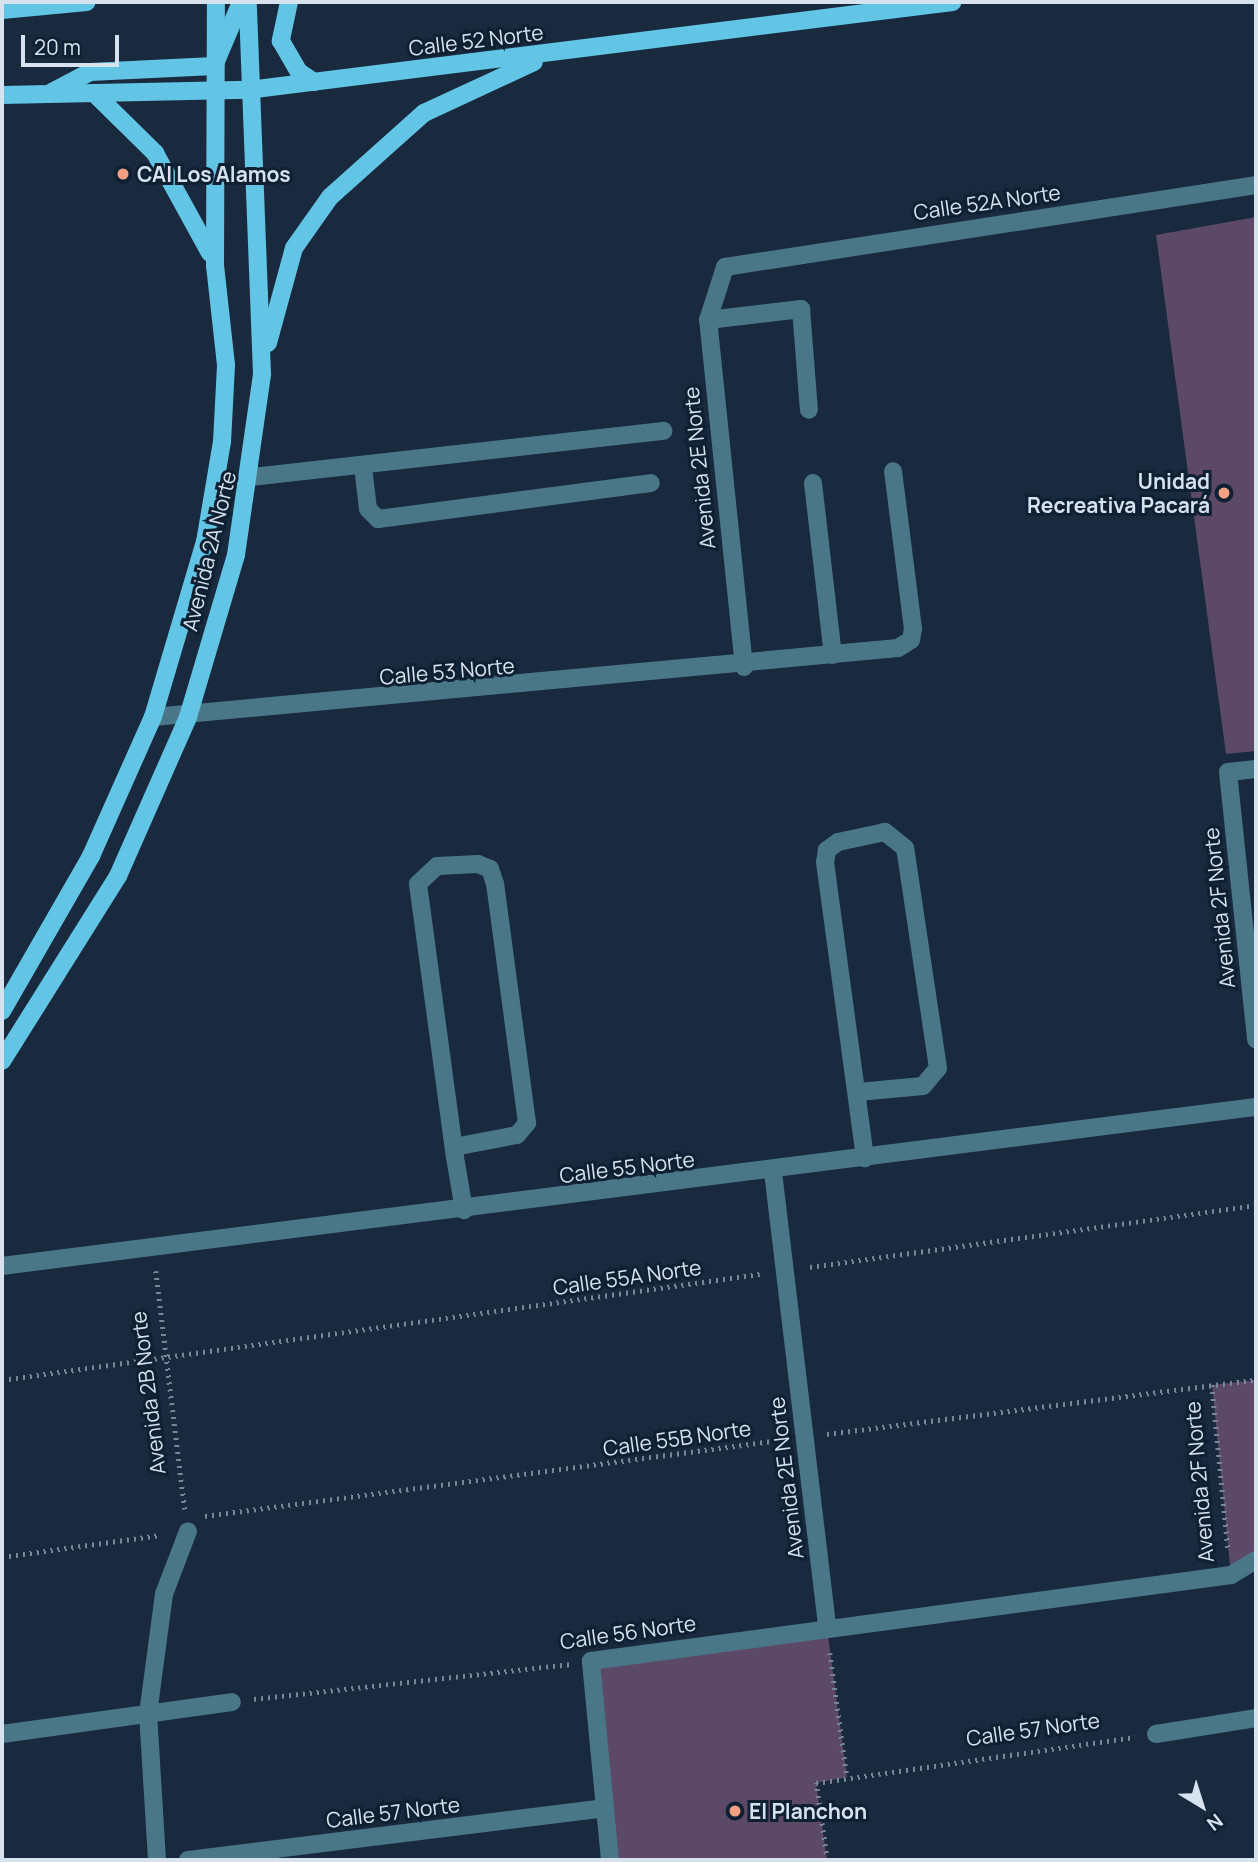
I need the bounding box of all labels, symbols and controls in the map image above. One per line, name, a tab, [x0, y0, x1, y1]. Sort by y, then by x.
street label: Calle 52 Norte	[407, 19, 545, 61]
scale bar	[24, 21, 122, 65]
text: 20 m	[34, 33, 81, 61]
place label: CAI Los Alamos	[137, 161, 291, 187]
marker: CAI Los Alamos	[115, 166, 131, 182]
street label: Calle 52A Norte	[912, 179, 1062, 225]
street label: Avenida 2E Norte	[678, 386, 720, 550]
street label: Avenida 2A Norte	[177, 468, 241, 634]
place label: Unidad Recreativa Pacará	[1027, 468, 1210, 518]
marker: Unidad Recreativa Pacará	[1216, 485, 1232, 501]
street label: Calle 53 Norte	[378, 653, 516, 689]
street label: Avenida 2F Norte	[1198, 826, 1240, 990]
street label: Calle 55 Norte	[558, 1146, 696, 1188]
street label: Calle 55A Norte	[551, 1254, 703, 1300]
street label: Avenida 2B Norte	[125, 1310, 171, 1476]
street label: Avenida 2E Norte	[764, 1396, 808, 1560]
street label: Avenida 2F Norte	[1179, 1400, 1219, 1564]
street label: Calle 55B Norte	[602, 1415, 752, 1461]
street label: Calle 56 Norte	[558, 1610, 698, 1654]
street label: Calle 57 Norte	[965, 1707, 1101, 1751]
north arrow	[1167, 1771, 1237, 1841]
street label: Calle 57 Norte	[325, 1791, 461, 1833]
place label: El Planchon	[749, 1798, 867, 1824]
marker: El Planchon	[727, 1803, 743, 1819]
text: N	[1202, 1808, 1228, 1837]

